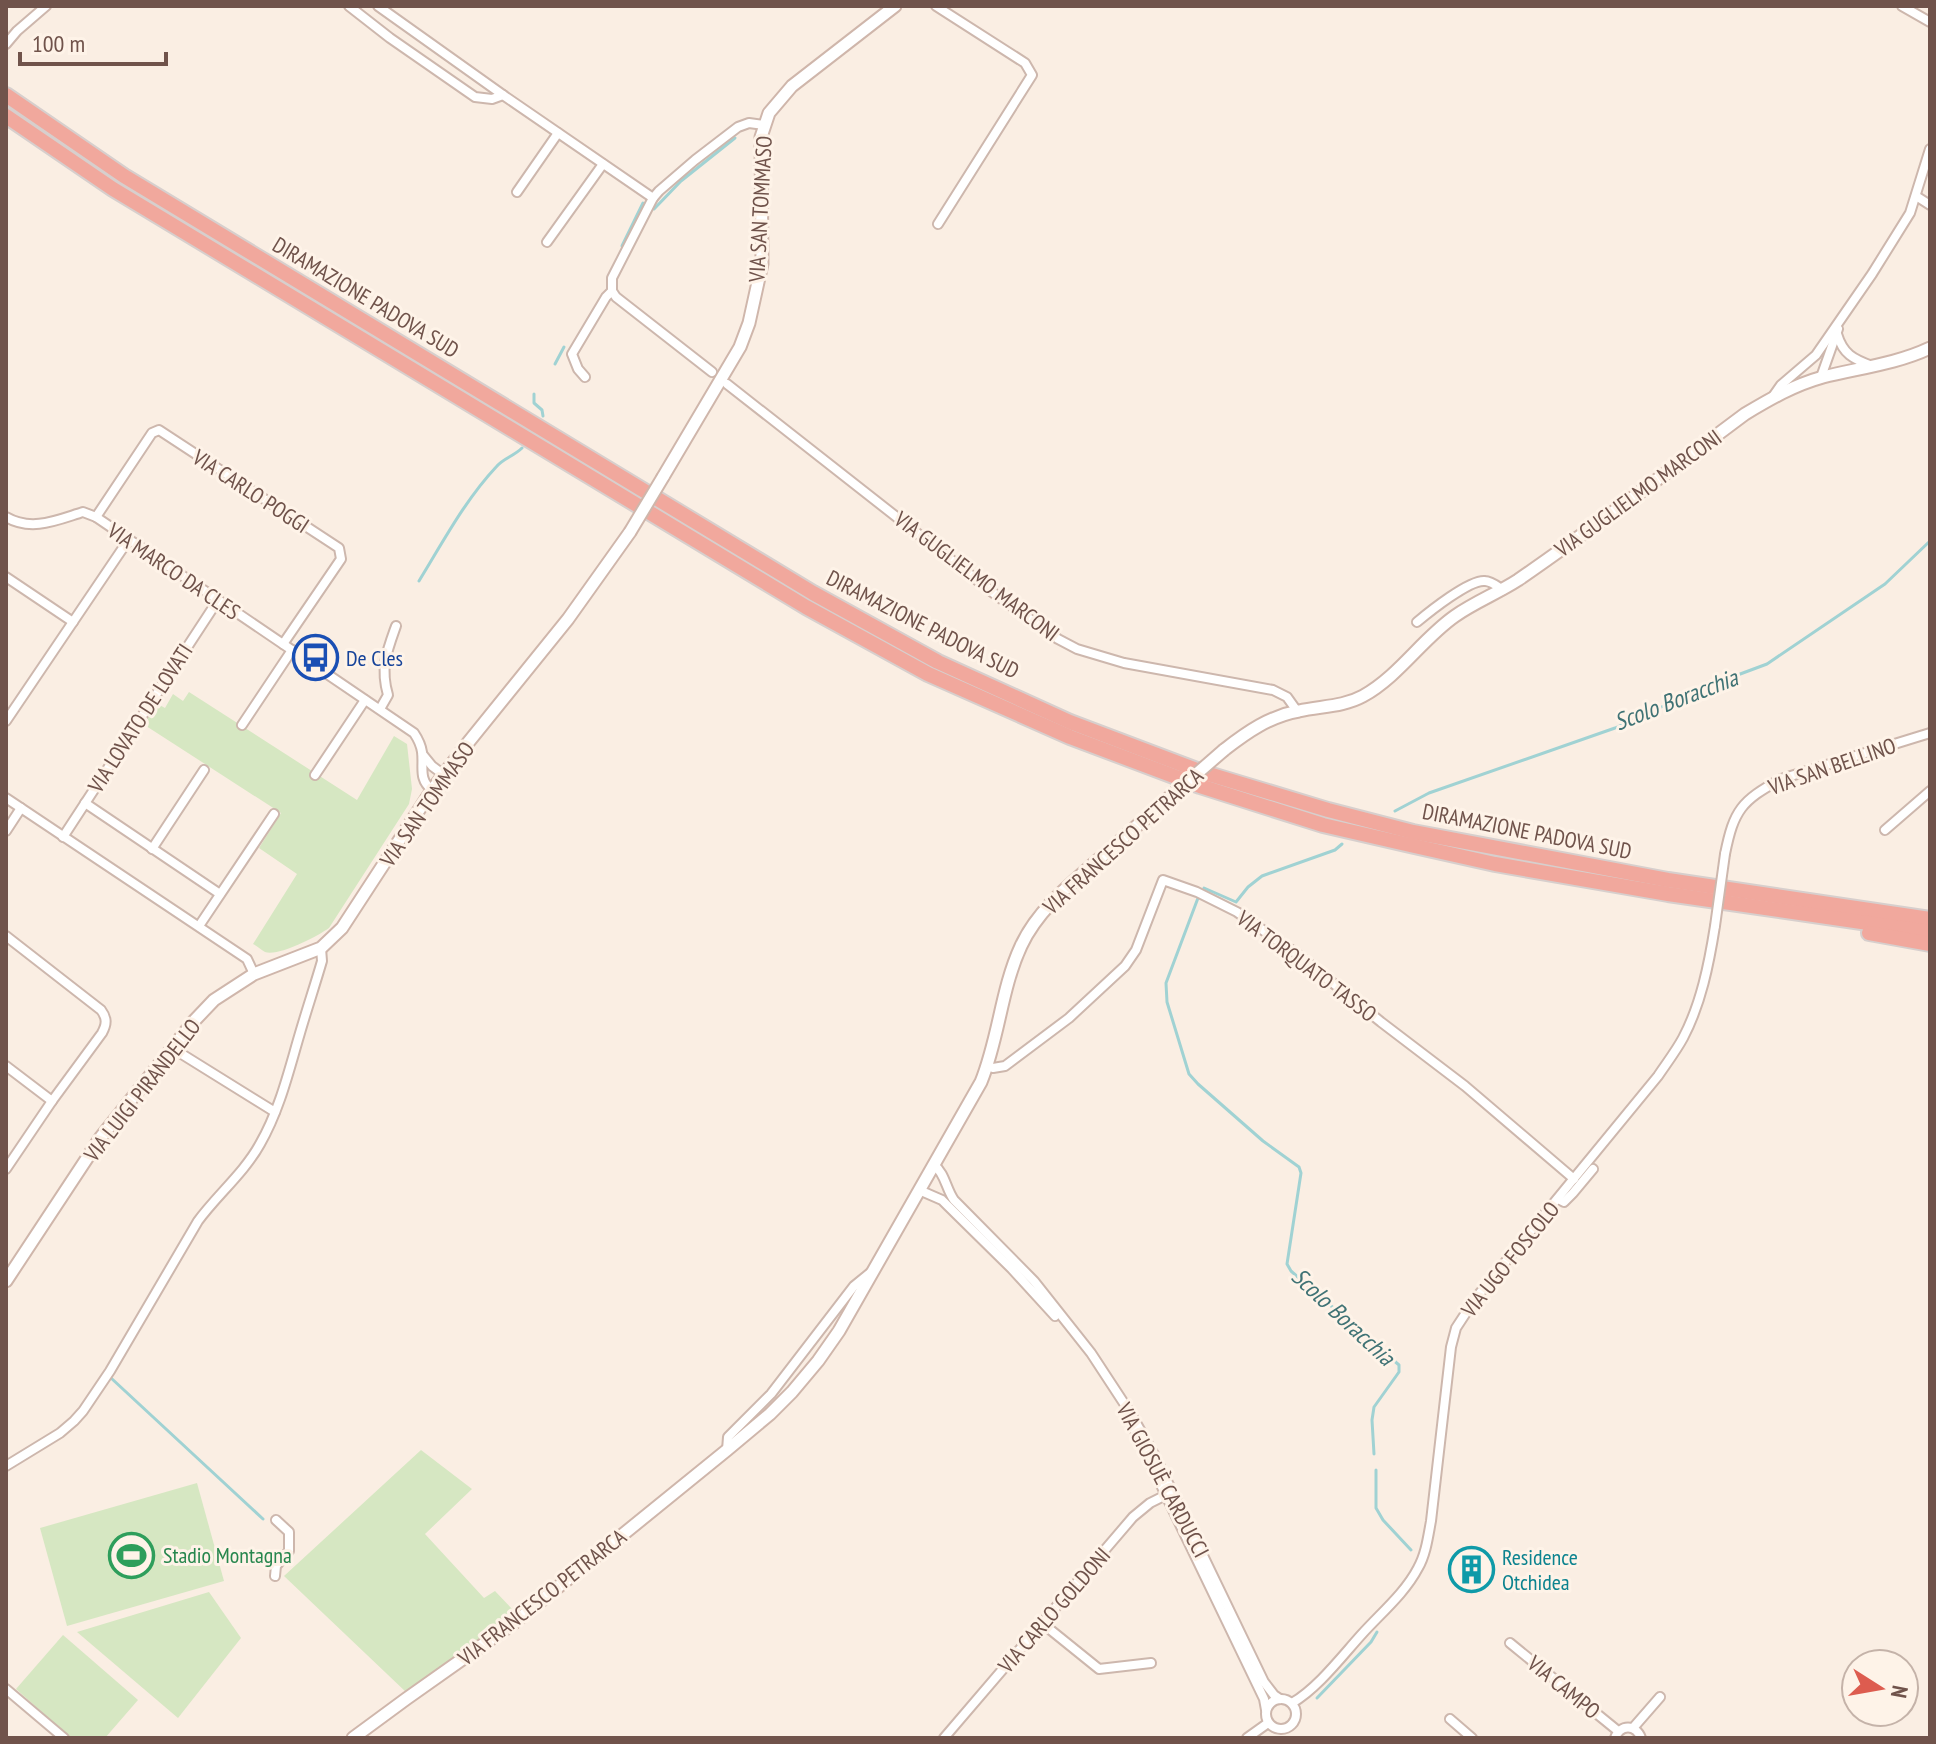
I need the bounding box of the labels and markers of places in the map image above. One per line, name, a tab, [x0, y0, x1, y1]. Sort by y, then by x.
bus stop icon: De Cles	[291, 634, 339, 682]
place label: De Cles	[346, 644, 403, 672]
sports icon: Stadio Montagna	[108, 1531, 156, 1579]
place label: Stadio Montagna	[163, 1541, 292, 1569]
place label: Residence Otchidea	[1502, 1543, 1578, 1596]
building icon: Residence Otchidea	[1447, 1546, 1495, 1594]

